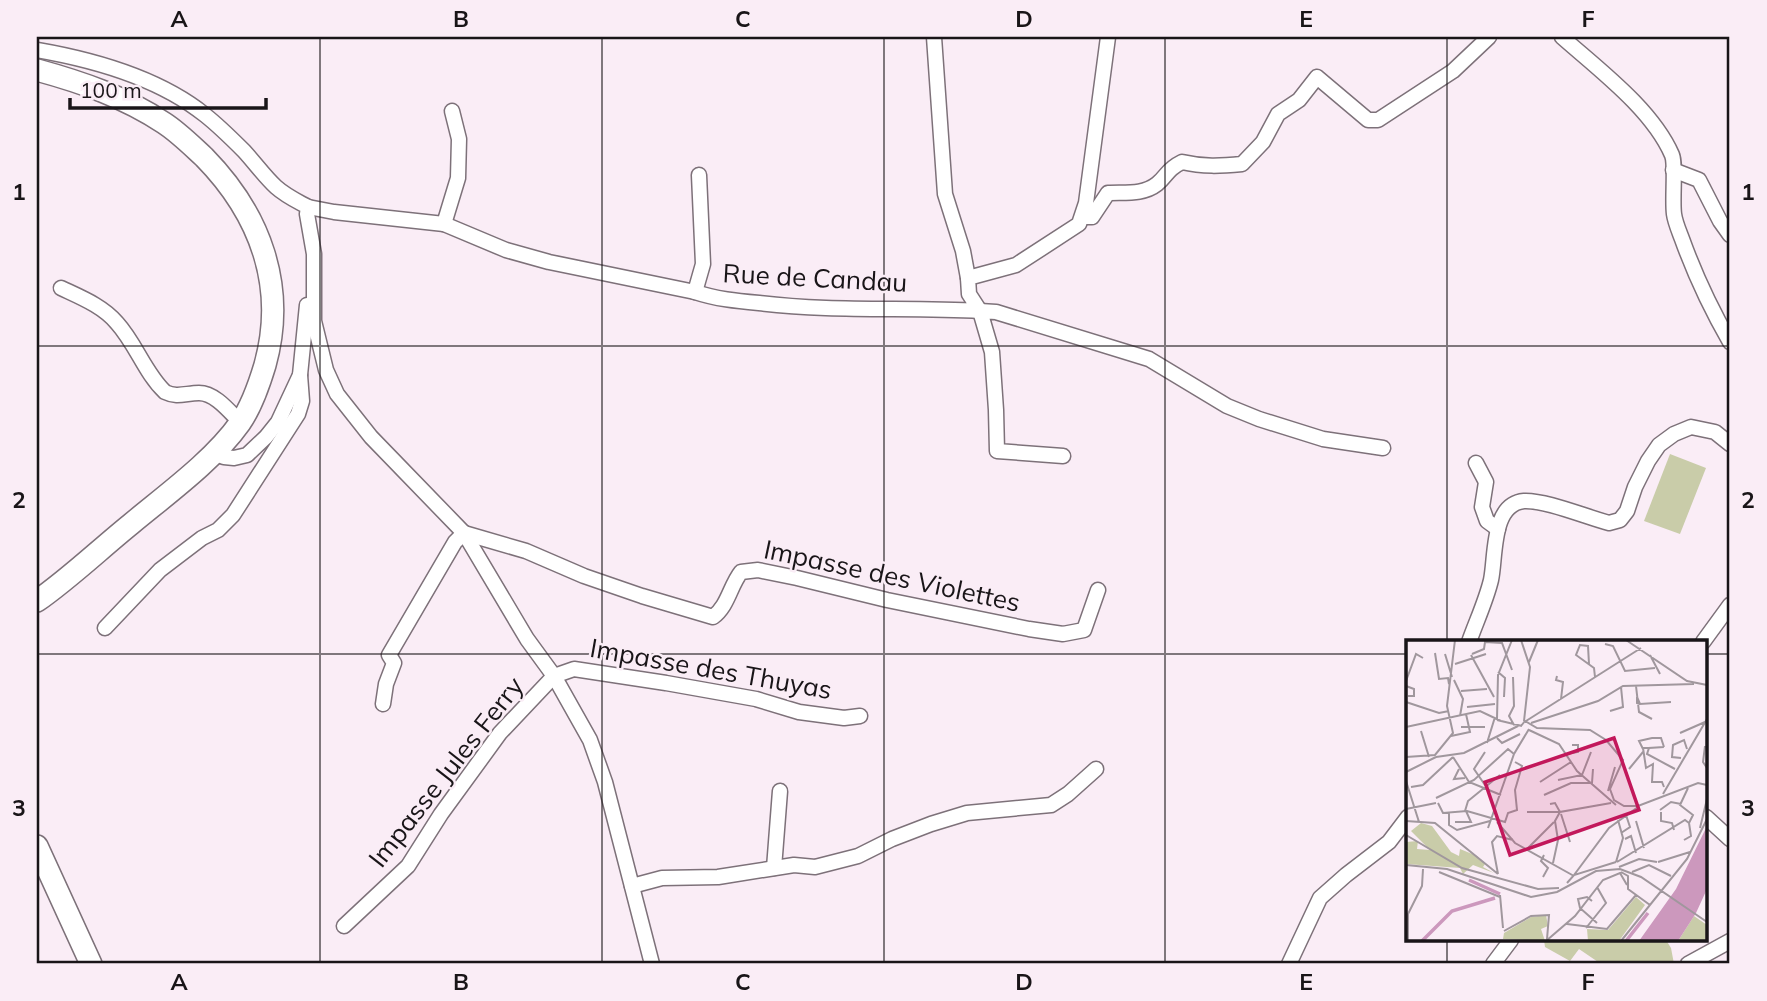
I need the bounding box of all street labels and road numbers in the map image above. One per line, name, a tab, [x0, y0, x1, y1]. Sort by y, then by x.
street label: Rue de Candau	[722, 256, 908, 299]
street label: Impasse des Violettes	[761, 532, 1023, 619]
street label: Impasse des Thuyas	[588, 631, 835, 706]
street label: Impasse Jules Ferry	[361, 670, 530, 874]

